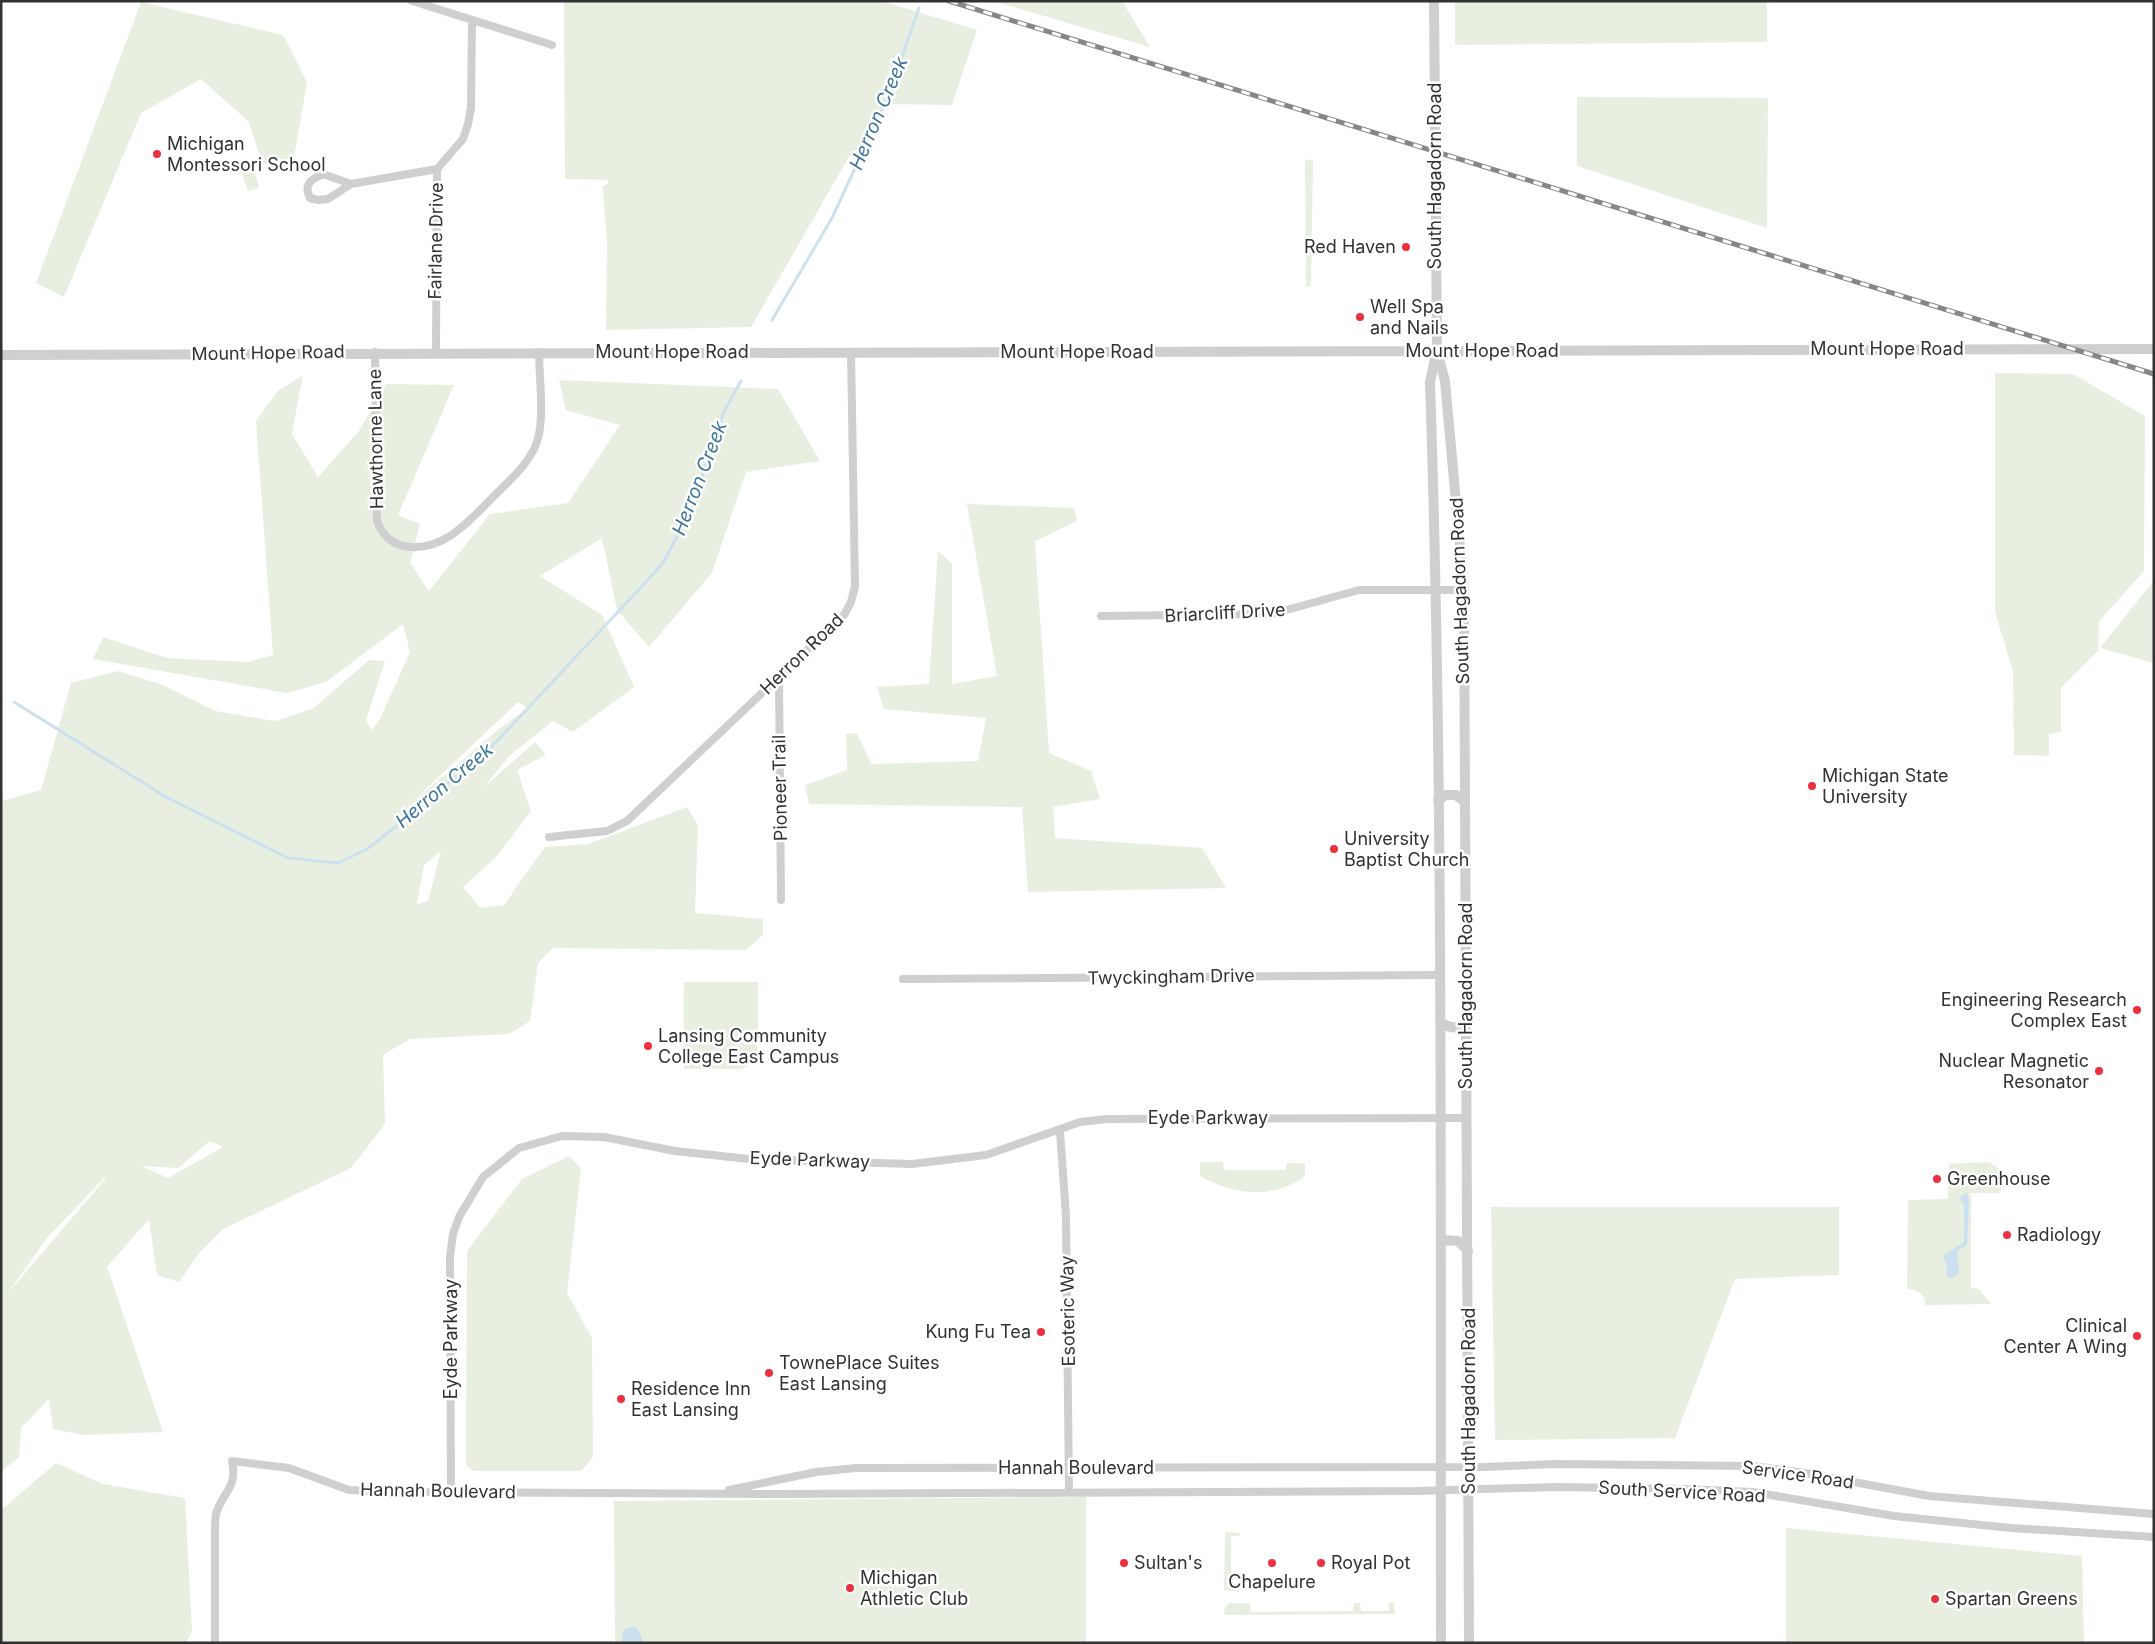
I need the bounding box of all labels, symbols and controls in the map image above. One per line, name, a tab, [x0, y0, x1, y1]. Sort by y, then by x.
water label: Herron Creek	[844, 53, 913, 173]
street label: South Hagadorn Road	[1424, 82, 1445, 270]
place label: Michigan Montessori School	[167, 133, 326, 175]
marker: Michigan Montessori School	[151, 148, 163, 160]
street label: Fairlane Drive	[424, 182, 447, 300]
place label: Red Haven	[1304, 236, 1396, 257]
marker: Red Haven	[1400, 241, 1412, 253]
place label: Well Spa and Nails	[1370, 296, 1449, 338]
marker: Well Spa and Nails	[1354, 311, 1366, 323]
street label: Mount Hope Road	[1810, 338, 1964, 359]
street label: Mount Hope Road	[1405, 340, 1559, 361]
street label: Mount Hope Road	[191, 341, 345, 364]
street label: Mount Hope Road	[595, 341, 749, 362]
street label: Mount Hope Road	[1000, 341, 1154, 362]
street label: Hawthorne Lane	[364, 369, 387, 509]
water label: Herron Creek	[667, 417, 732, 538]
street label: South Hagadorn Road	[1446, 497, 1473, 685]
street label: Briarcliff Drive	[1164, 599, 1286, 626]
street label: Herron Road	[756, 609, 848, 698]
street label: Pioneer Trail	[768, 735, 791, 841]
water label: Herron Creek	[391, 738, 498, 833]
place label: Michigan State University	[1822, 765, 1949, 807]
marker: Michigan State University	[1806, 780, 1818, 792]
place label: University Baptist Church	[1344, 828, 1469, 870]
marker: University Baptist Church	[1328, 843, 1340, 855]
street label: South Hagadorn Road	[1455, 902, 1476, 1090]
street label: Twyckingham Drive	[1087, 965, 1255, 988]
place label: Engineering Research Complex East	[1941, 989, 2127, 1031]
marker: Engineering Research Complex East	[2131, 1004, 2143, 1016]
place label: Lansing Community College East Campus	[658, 1025, 839, 1067]
marker: Lansing Community College East Campus	[642, 1040, 654, 1052]
place label: Nuclear Magnetic Resonator	[1938, 1050, 2089, 1092]
marker: Nuclear Magnetic Resonator	[2093, 1065, 2105, 1077]
street label: Eyde Parkway	[1148, 1107, 1268, 1128]
street label: Eyde Parkway	[749, 1147, 871, 1172]
place label: Greenhouse	[1947, 1168, 2051, 1189]
marker: Greenhouse	[1931, 1173, 1943, 1185]
place label: Radiology	[2017, 1224, 2101, 1245]
marker: Radiology	[2001, 1229, 2013, 1241]
street label: Esoteric Way	[1056, 1255, 1079, 1367]
street label: Eyde Parkway	[440, 1279, 461, 1399]
street label: South Hagadorn Road	[1458, 1307, 1479, 1495]
place label: Clinical Center A Wing	[2003, 1315, 2127, 1357]
place label: Kung Fu Tea	[925, 1321, 1031, 1342]
marker: Kung Fu Tea	[1035, 1326, 1047, 1338]
marker: Clinical Center A Wing	[2131, 1330, 2143, 1342]
place label: TownePlace Suites East Lansing	[779, 1352, 940, 1394]
marker: TownePlace Suites East Lansing	[763, 1367, 775, 1379]
place label: Residence Inn East Lansing	[631, 1378, 751, 1420]
marker: Residence Inn East Lansing	[615, 1393, 627, 1405]
street label: Service Road	[1741, 1456, 1855, 1493]
street label: Hannah Boulevard	[998, 1457, 1154, 1478]
street label: South Service Road	[1598, 1477, 1766, 1506]
street label: Hannah Boulevard	[360, 1479, 516, 1502]
place label: Sultan's	[1134, 1552, 1202, 1573]
place label: Royal Pot	[1331, 1552, 1411, 1573]
marker: Sultan's	[1118, 1557, 1130, 1569]
marker: Chapelure	[1266, 1557, 1278, 1569]
marker: Royal Pot	[1315, 1557, 1327, 1569]
place label: Michigan Athletic Club	[860, 1567, 968, 1609]
place label: Chapelure	[1228, 1571, 1316, 1592]
marker: Michigan Athletic Club	[844, 1582, 856, 1594]
place label: Spartan Greens	[1945, 1588, 2078, 1609]
marker: Spartan Greens	[1929, 1593, 1941, 1605]

